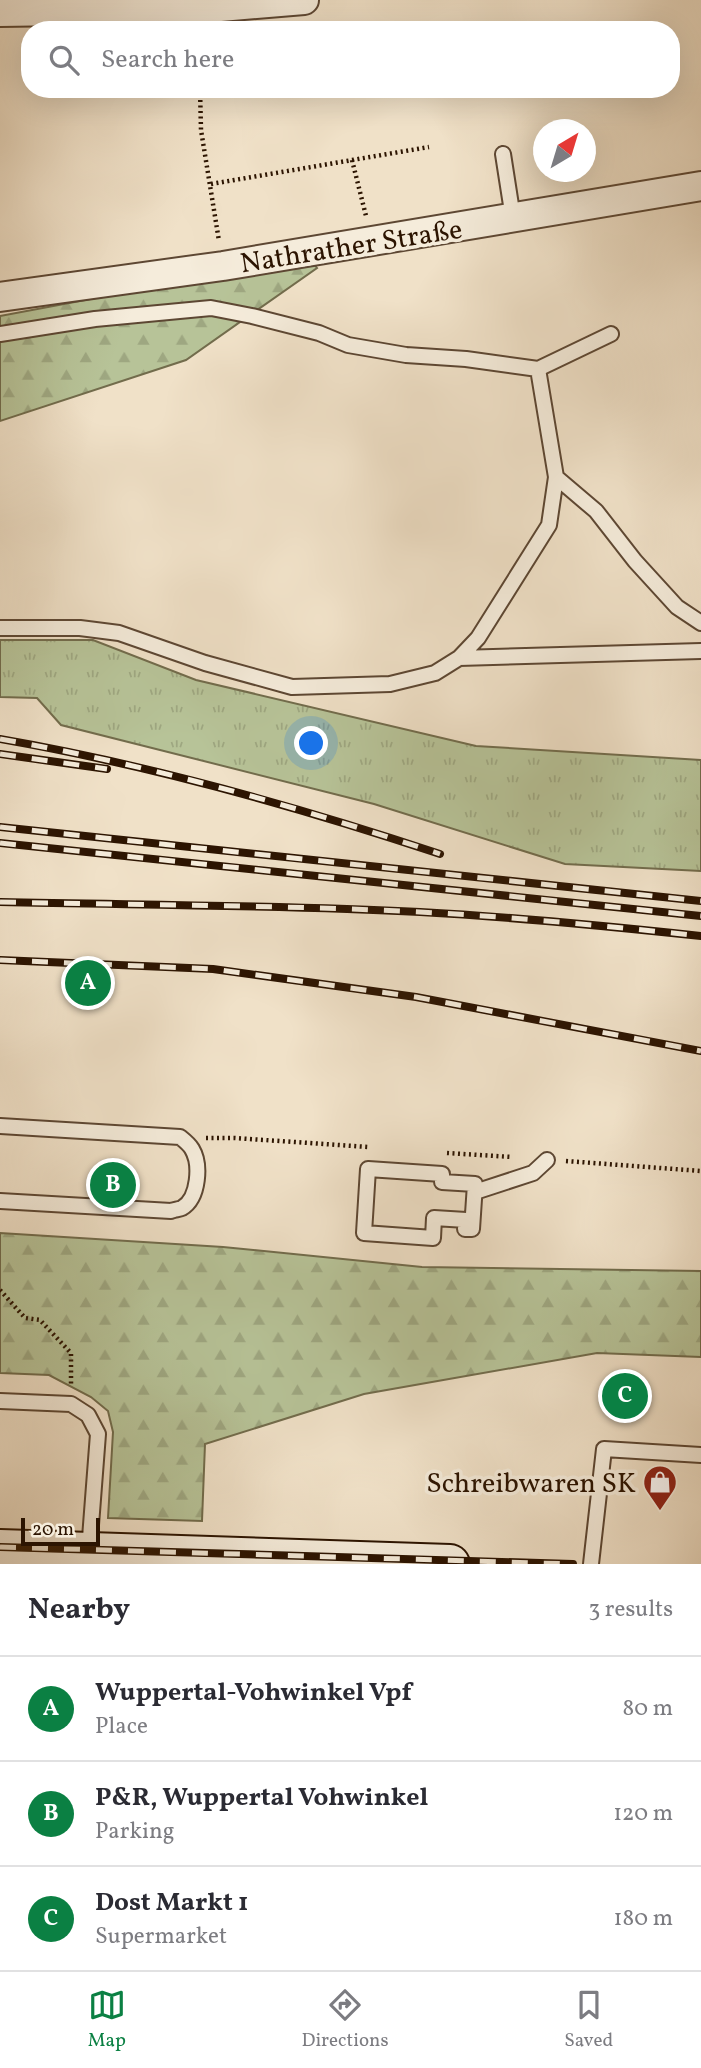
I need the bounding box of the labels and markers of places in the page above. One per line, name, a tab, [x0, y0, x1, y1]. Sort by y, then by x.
pin: A	[65, 957, 111, 1009]
pin: B	[90, 1159, 136, 1211]
pin: C	[602, 1370, 648, 1422]
shop icon: Schreibwaren SK	[641, 1463, 679, 1512]
place label: Schreibwaren SK	[426, 1465, 636, 1504]

